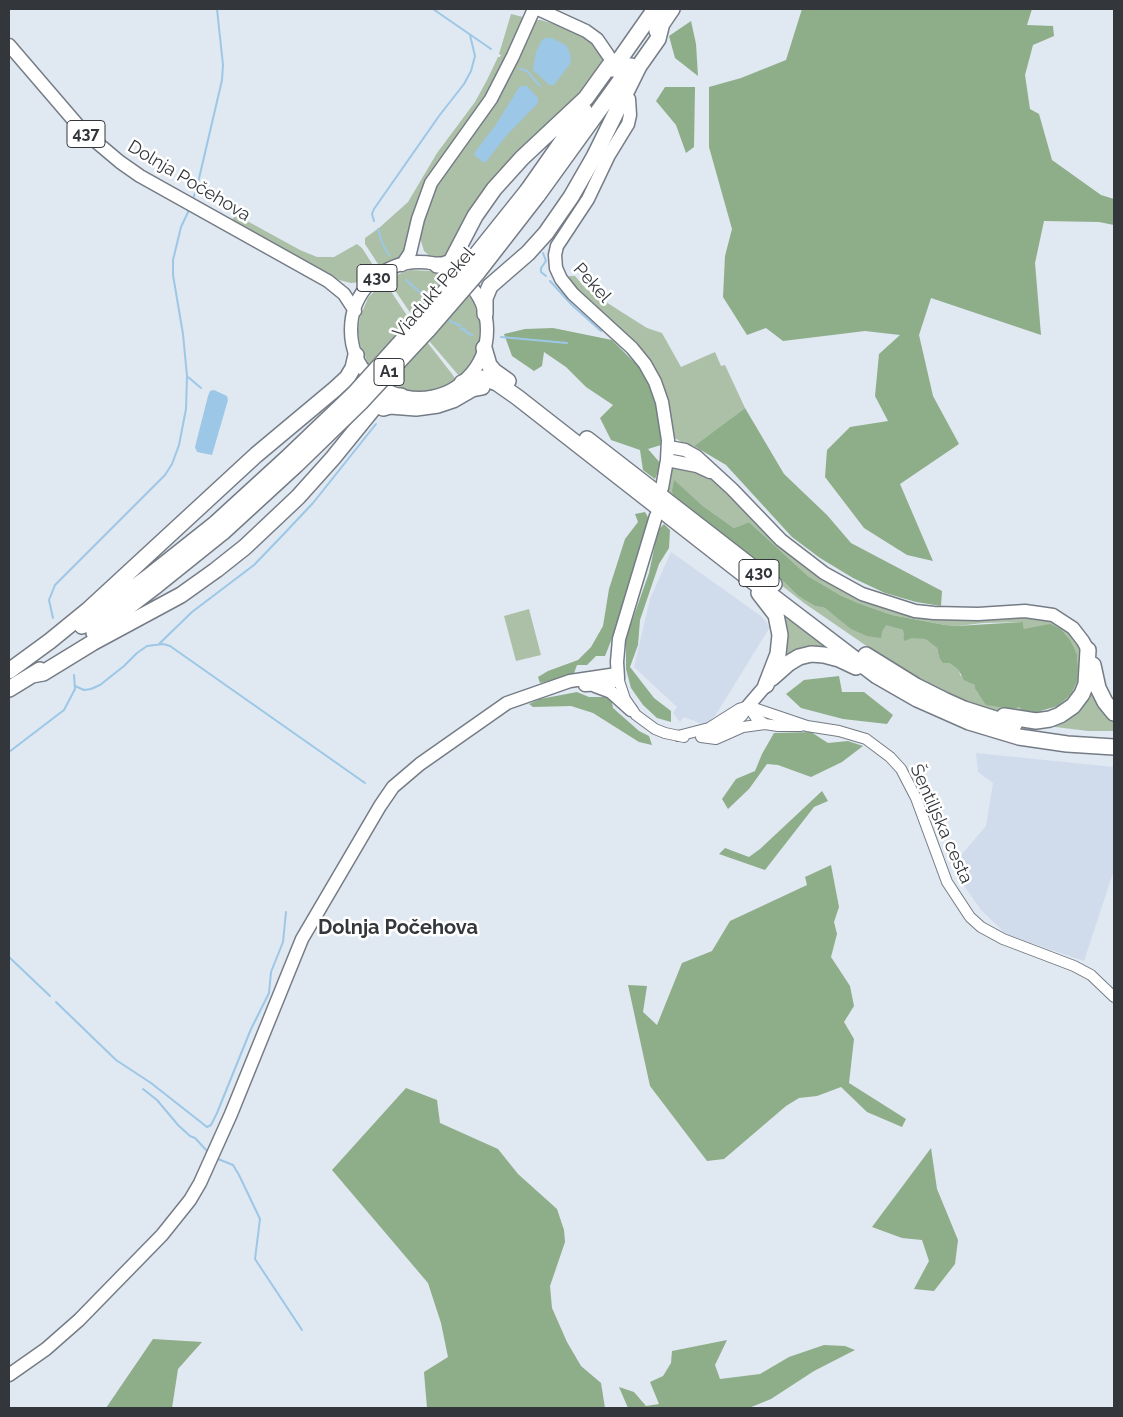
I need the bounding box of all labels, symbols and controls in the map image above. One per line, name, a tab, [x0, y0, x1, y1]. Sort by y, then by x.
road number: 437	[67, 120, 105, 148]
street label: Dolnja Počehova	[124, 136, 254, 226]
street label: Viadukt Pekel	[388, 243, 480, 343]
street label: Pekel	[569, 259, 615, 307]
road number: 430	[357, 264, 397, 292]
road number: A1	[374, 358, 404, 386]
road number: 430	[739, 560, 779, 586]
street label: Šentiljska cesta	[905, 761, 977, 887]
district label: Dolnja Počehova	[318, 916, 478, 940]

